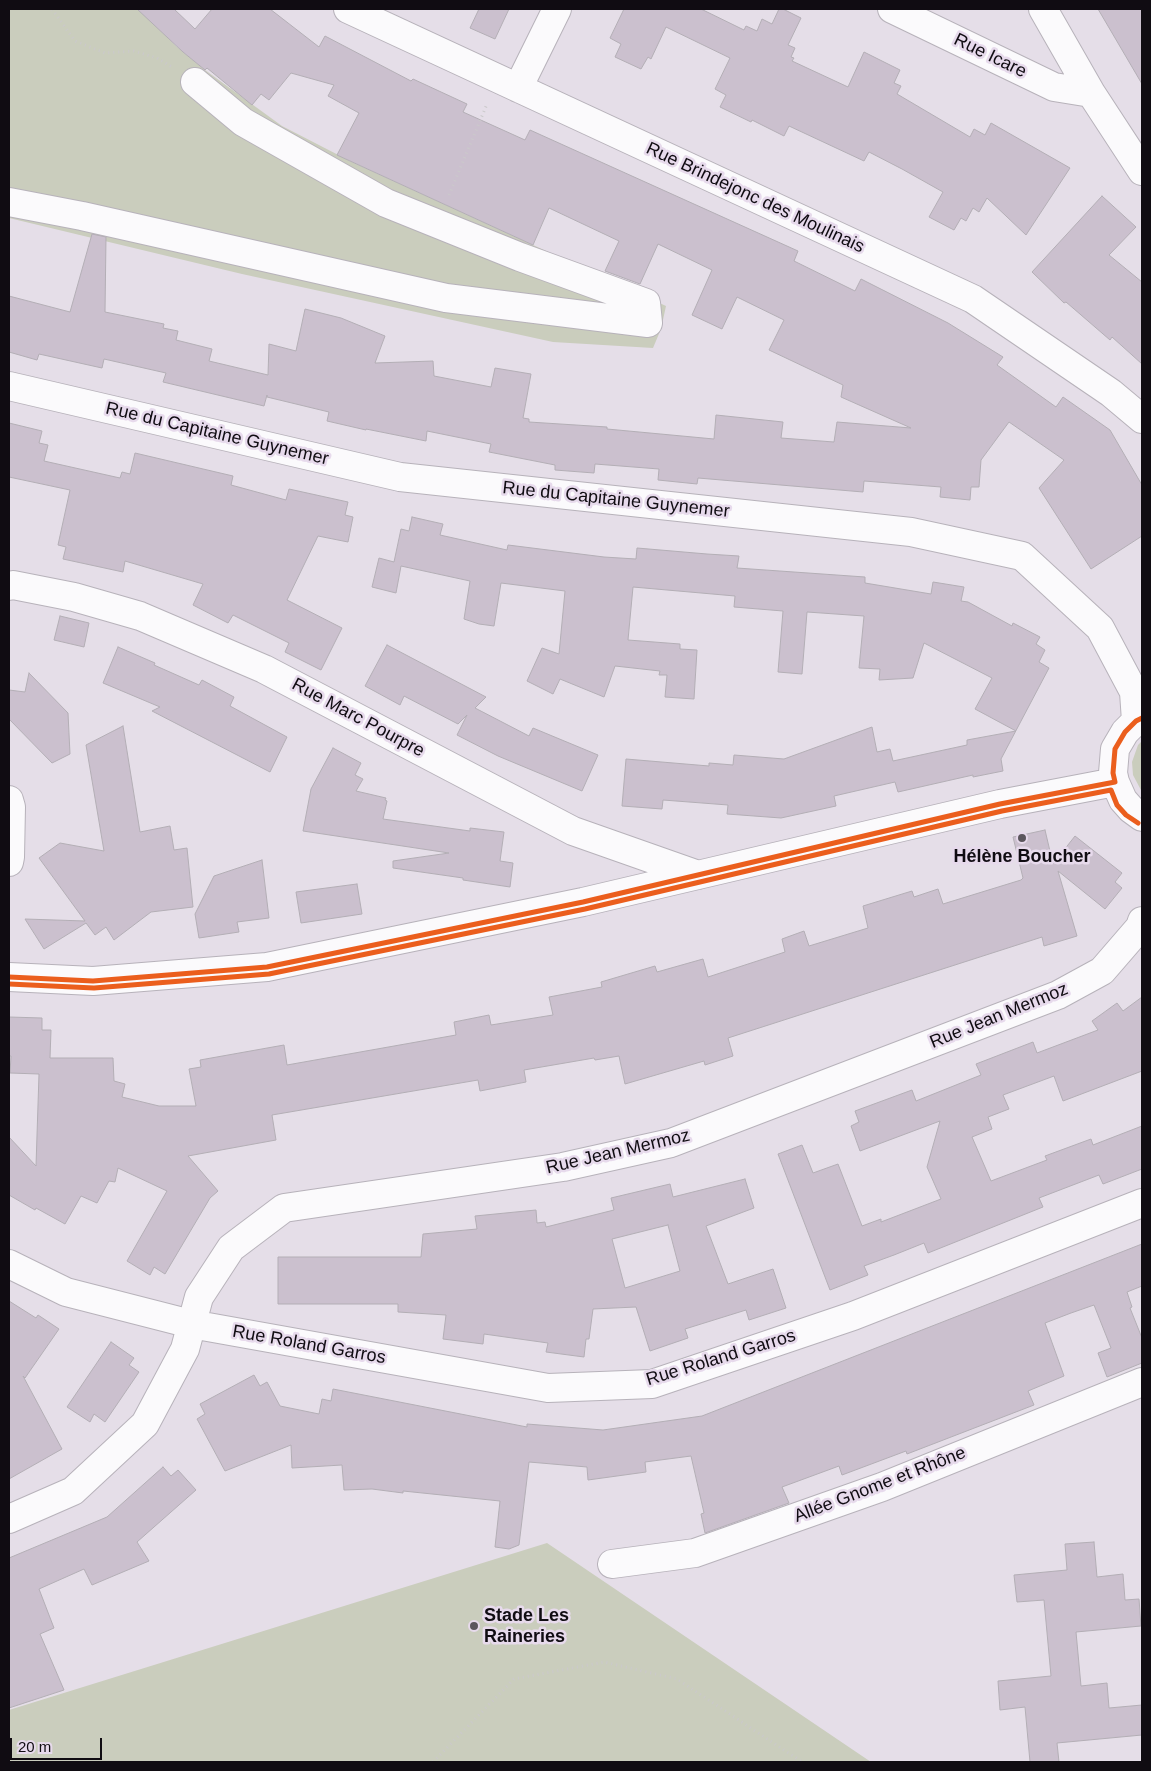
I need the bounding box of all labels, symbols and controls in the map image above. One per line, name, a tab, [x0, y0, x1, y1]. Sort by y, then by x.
street label: Rue Icare	[950, 29, 1030, 83]
street label: Rue Brindejonc des Moulinais	[643, 138, 867, 258]
street label: Rue du Capitaine Guynemer	[103, 398, 331, 470]
street label: Rue du Capitaine Guynemer	[501, 477, 731, 523]
street label: Rue Marc Pourpre	[288, 674, 428, 762]
marker: Hélène Boucher	[1016, 832, 1028, 844]
place label: Hélène Boucher	[953, 846, 1091, 868]
street label: Rue Jean Mermoz	[927, 978, 1071, 1054]
street label: Rue Jean Mermoz	[544, 1125, 692, 1179]
street label: Rue Roland Garros	[231, 1321, 387, 1369]
street label: Rue Roland Garros	[644, 1325, 798, 1391]
street label: Allée Gnome et Rhône	[791, 1442, 969, 1528]
place label: Stade Les Raineries	[484, 1605, 569, 1648]
marker: Stade Les Raineries	[468, 1620, 480, 1632]
scale bar	[12, 1728, 105, 1760]
text: 20 m	[18, 1738, 51, 1755]

